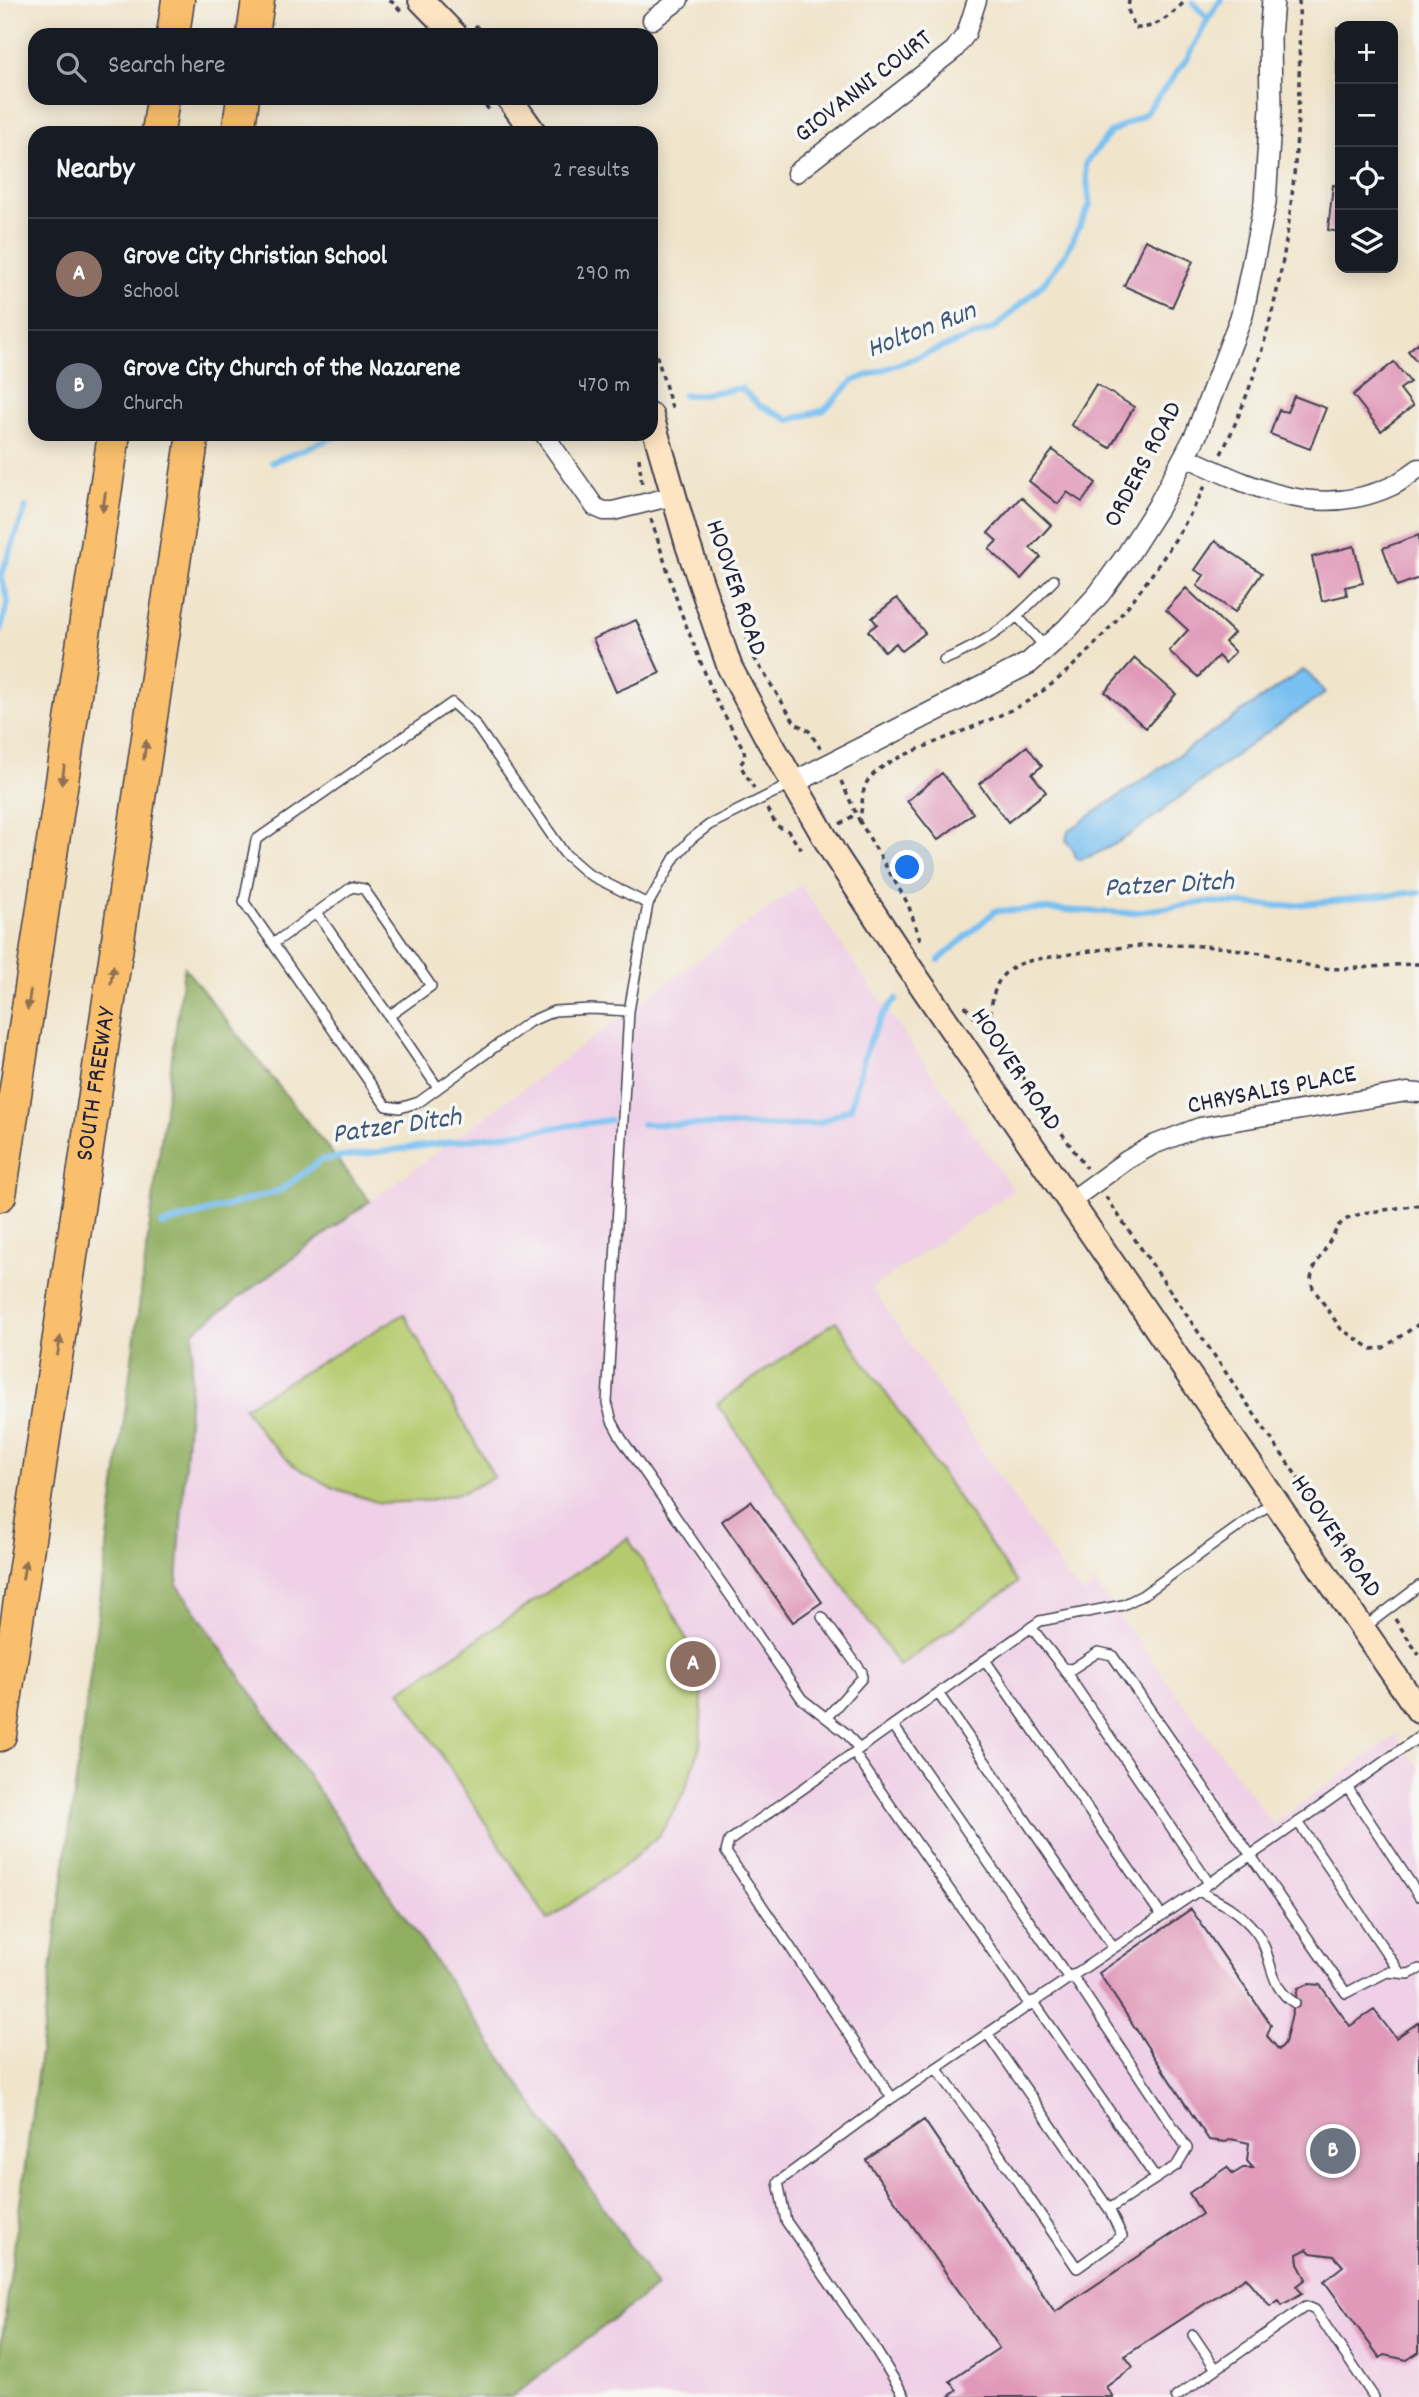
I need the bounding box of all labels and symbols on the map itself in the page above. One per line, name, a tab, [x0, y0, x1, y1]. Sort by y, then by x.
street label: GIOVANNI COURT	[787, 21, 941, 153]
water label: Holton Run	[862, 292, 983, 371]
street label: ORDERS ROAD	[1095, 395, 1193, 535]
one-way arrow	[98, 491, 109, 513]
street label: HOOVER ROAD	[695, 515, 775, 661]
one-way arrow	[139, 739, 150, 761]
one-way arrow	[57, 764, 68, 786]
your location	[890, 850, 924, 884]
water label: Patzer Ditch	[1103, 864, 1236, 910]
one-way arrow	[107, 964, 118, 986]
one-way arrow	[23, 989, 34, 1011]
street label: HOOVER ROAD	[960, 1001, 1070, 1139]
street label: SOUTH FREEWAY	[67, 1003, 126, 1164]
street label: CHRYSALIS PLACE	[1184, 1056, 1360, 1126]
water label: Patzer Ditch	[330, 1099, 465, 1157]
one-way arrow	[53, 1334, 64, 1356]
street label: HOOVER ROAD	[1280, 1468, 1390, 1606]
one-way arrow	[19, 1559, 30, 1581]
pin: A	[670, 1638, 716, 1690]
pin: B	[1310, 2125, 1356, 2177]

